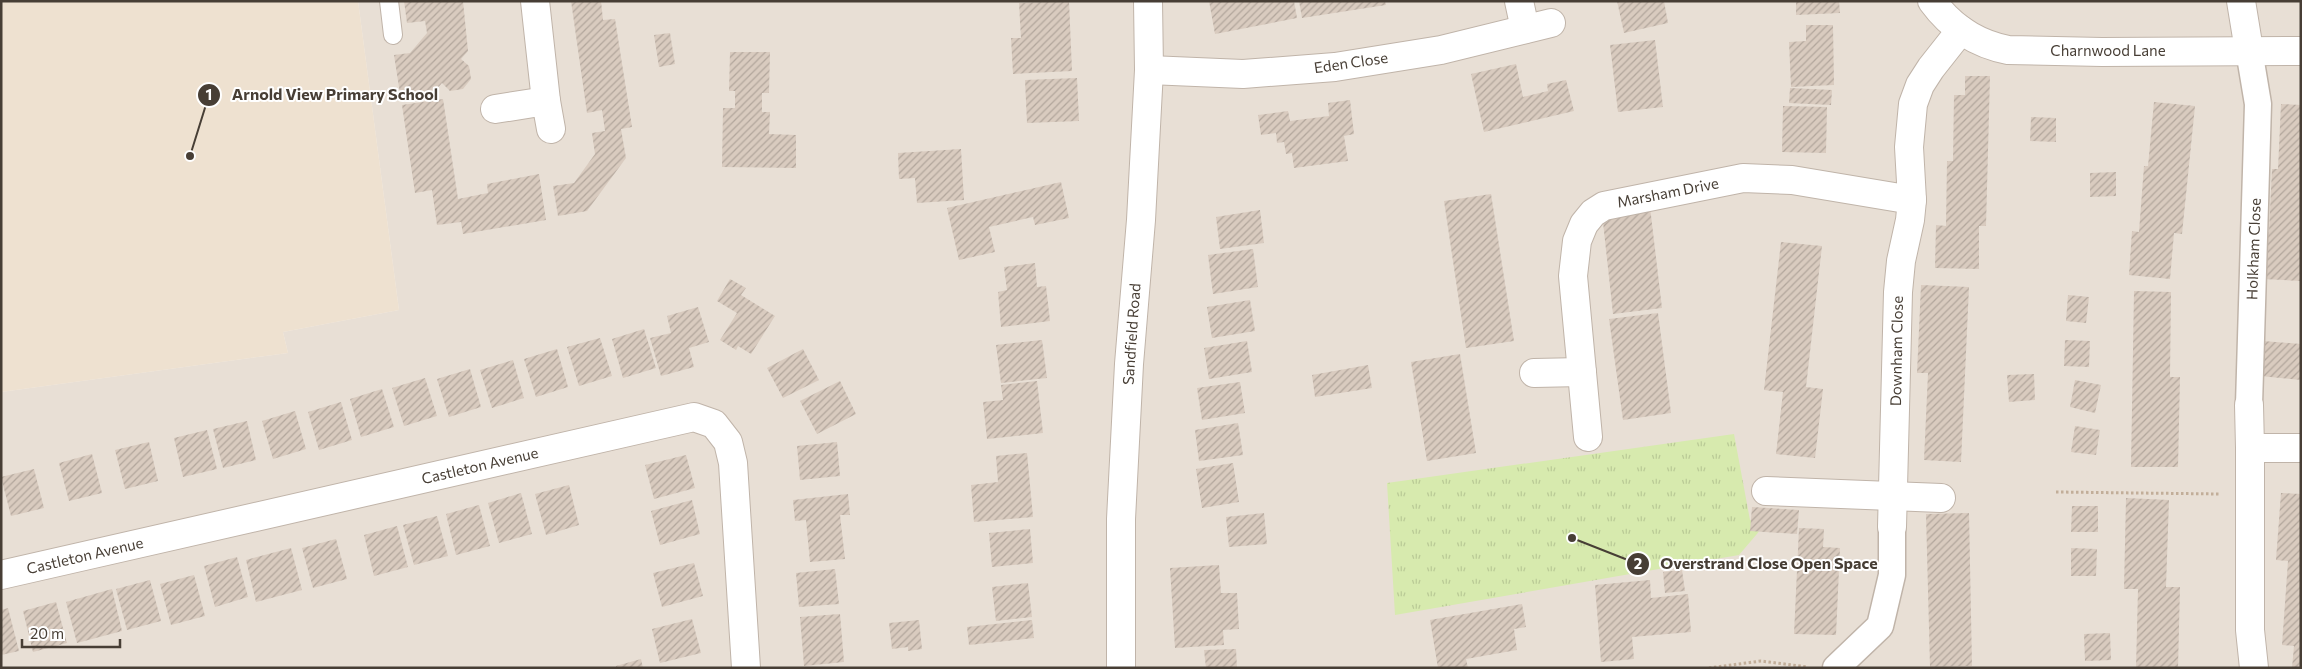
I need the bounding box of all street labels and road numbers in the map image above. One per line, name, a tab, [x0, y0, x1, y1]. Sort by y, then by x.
street label: Charnwood Lane	[2050, 41, 2166, 59]
street label: Eden Close	[1313, 48, 1389, 76]
street label: Marsham Drive	[1615, 173, 1720, 211]
street label: Holkham Close	[2242, 198, 2264, 300]
street label: Sandfield Road	[1118, 282, 1144, 385]
street label: Downham Close	[1886, 296, 1906, 406]
street label: Castleton Avenue	[420, 443, 540, 487]
street label: Castleton Avenue	[25, 533, 145, 577]

